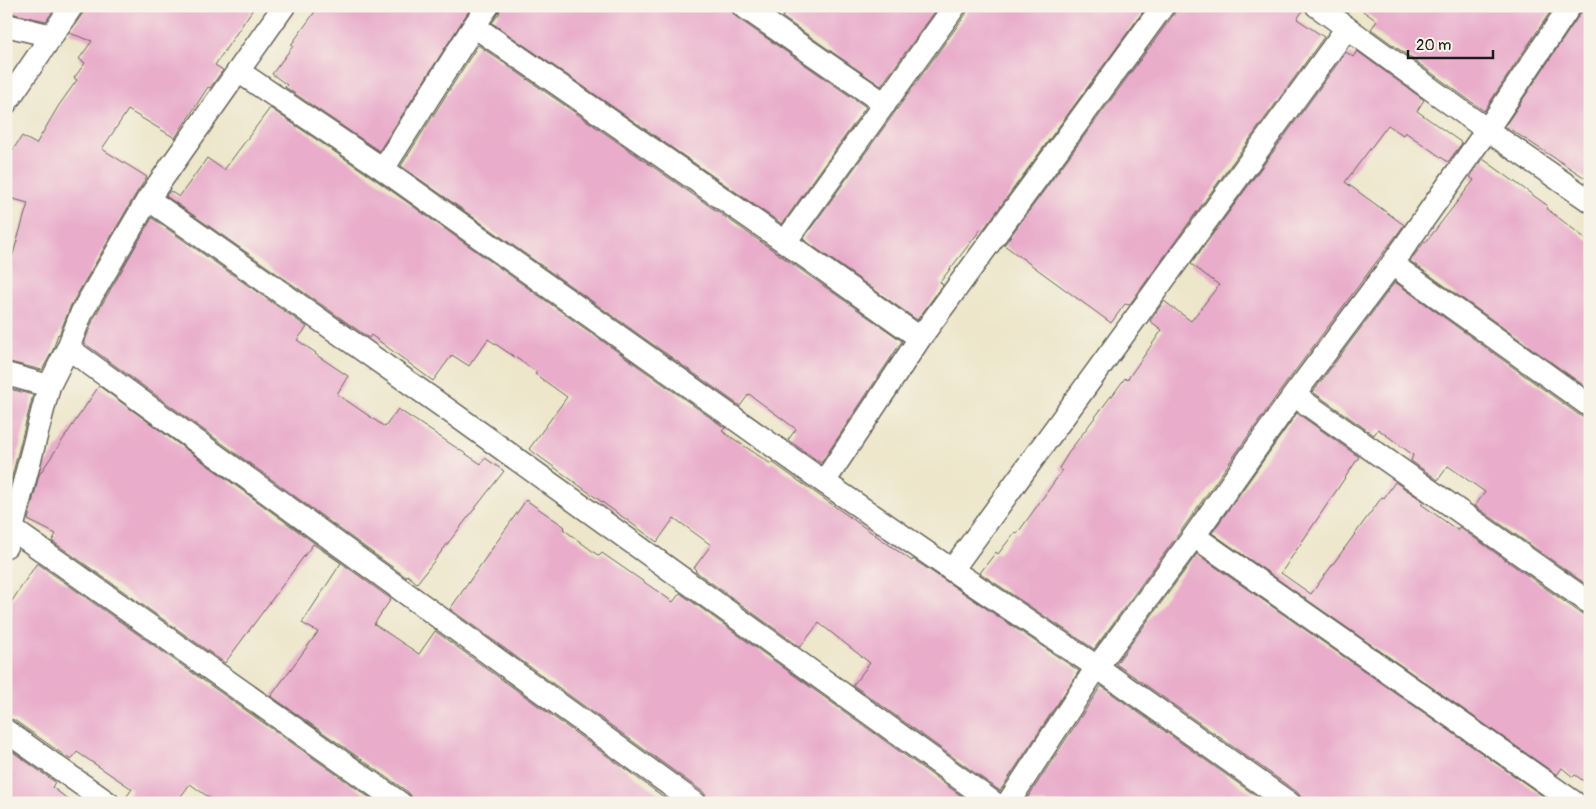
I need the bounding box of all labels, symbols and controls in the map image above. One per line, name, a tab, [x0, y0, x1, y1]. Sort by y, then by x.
scale bar	[1408, 28, 1494, 60]
text: 20 m	[1416, 36, 1451, 55]

